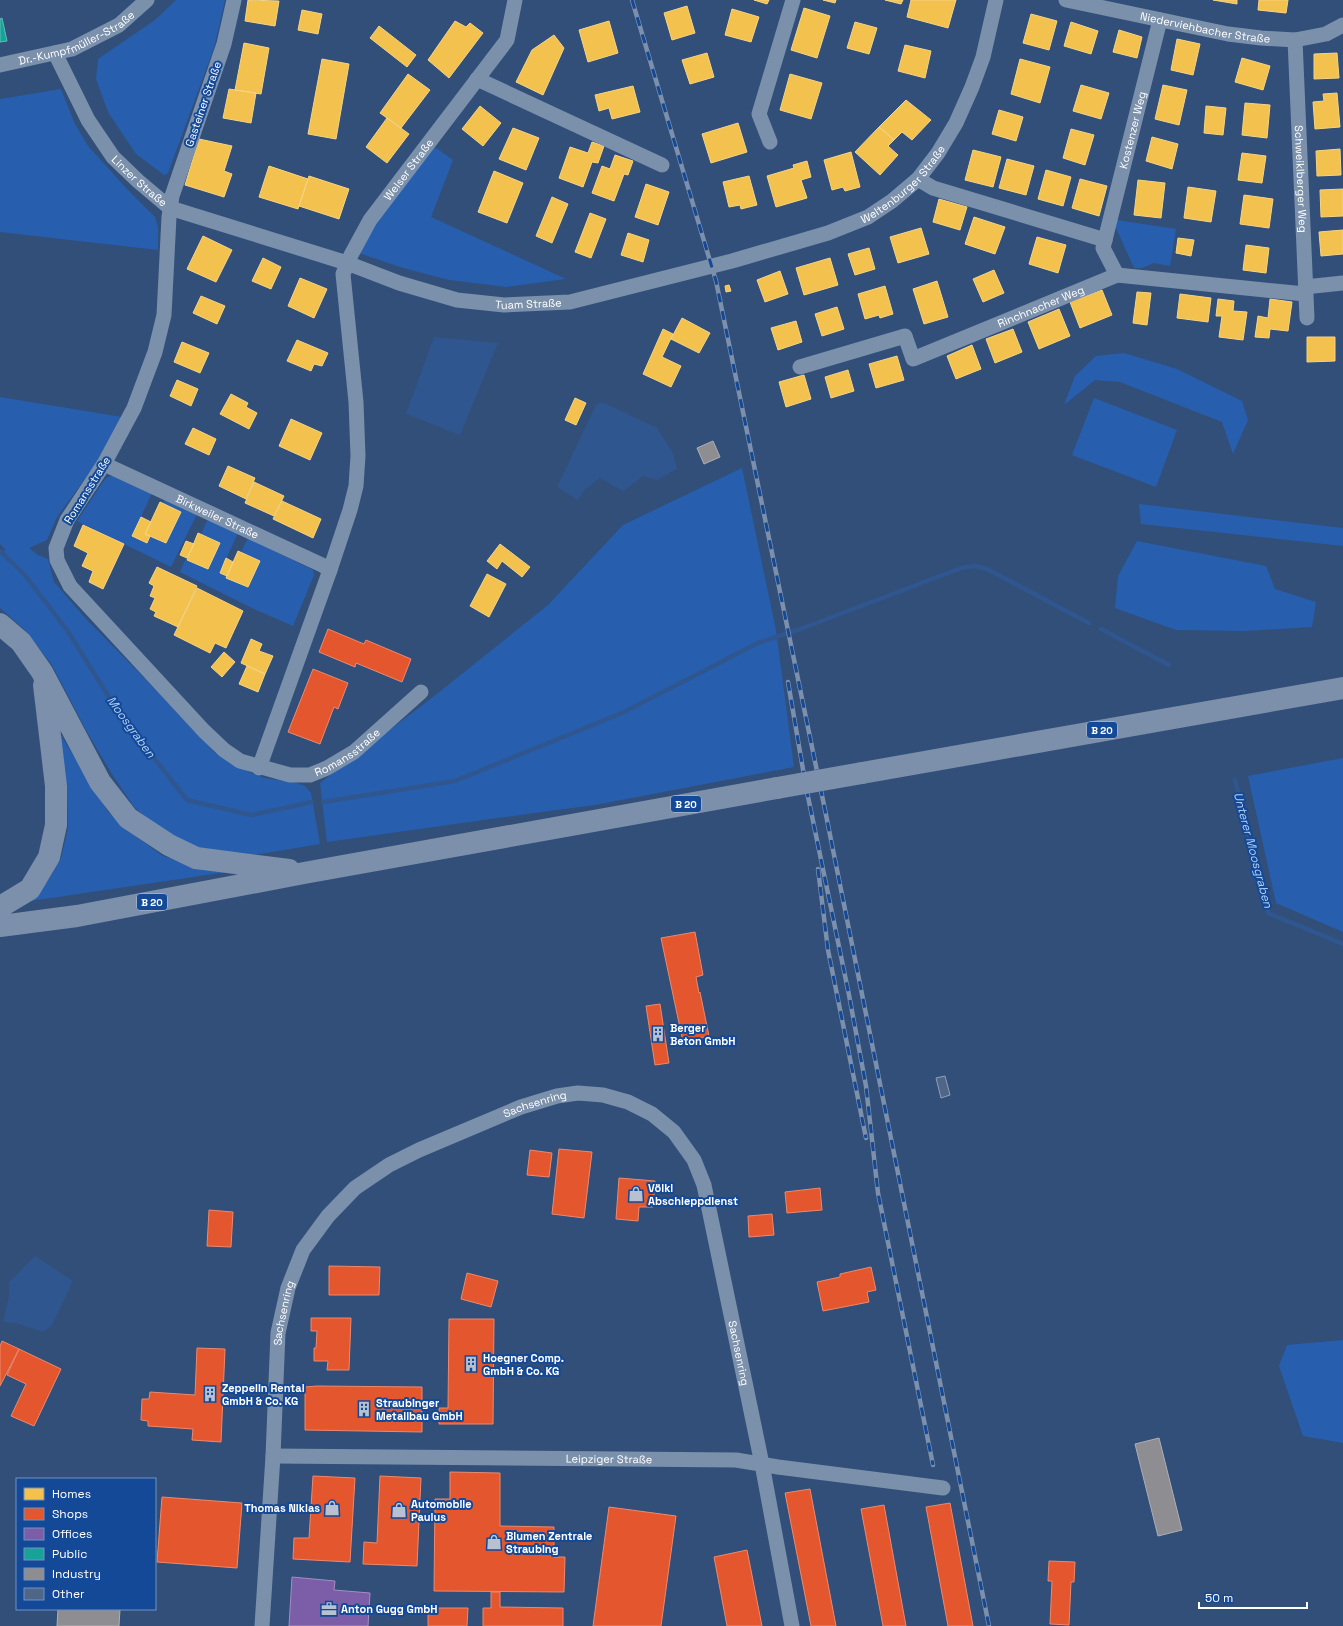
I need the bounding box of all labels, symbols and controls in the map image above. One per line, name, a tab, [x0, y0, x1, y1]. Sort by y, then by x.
street label: Dr.-Kumpfmüller-Straße	[17, 8, 137, 68]
street label: Niederviehbacher Straße	[1139, 9, 1271, 46]
street label: Gasteiner Straße	[182, 60, 224, 148]
street label: Kostenzer Weg	[1116, 90, 1149, 170]
street label: Schweiklberger Weg	[1292, 125, 1310, 233]
street label: Welser Straße	[381, 136, 436, 203]
street label: Weltenburger Straße	[859, 143, 948, 226]
street label: Linzer Straße	[109, 152, 170, 210]
street label: Rinchnacher Weg	[995, 282, 1086, 330]
street label: Tuam Straße	[494, 295, 562, 312]
street label: Romansstraße	[61, 454, 113, 526]
street label: Birkweiler Straße	[174, 491, 261, 542]
water label: Moosgraben	[103, 693, 159, 762]
road number: B 20	[1087, 722, 1117, 738]
street label: Romansstraße	[312, 725, 383, 779]
water label: Unterer Moosgraben	[1230, 790, 1276, 910]
road number: B 20	[671, 796, 701, 812]
road number: B 20	[137, 894, 167, 910]
place label: Berger Beton GmbH	[670, 1021, 736, 1048]
building icon: Berger Beton GmbH	[649, 1025, 667, 1043]
street label: Sachsenring	[501, 1088, 567, 1121]
place label: Völkl Abschleppdienst	[648, 1181, 738, 1208]
shop icon: Völkl Abschleppdienst	[627, 1185, 645, 1203]
street label: Sachsenring	[270, 1278, 297, 1346]
street label: Sachsenring	[725, 1319, 753, 1387]
place label: Hoegner Comp. GmbH & Co. KG	[483, 1351, 564, 1378]
building icon: Hoegner Comp. GmbH & Co. KG	[462, 1355, 480, 1373]
place label: Zeppelin Rental GmbH & Co. KG	[222, 1381, 305, 1408]
building icon: Zeppelin Rental GmbH & Co. KG	[201, 1385, 219, 1403]
place label: Straubinger Metallbau GmbH	[376, 1396, 463, 1423]
building icon: Straubinger Metallbau GmbH	[355, 1400, 373, 1418]
street label: Leipziger Straße	[566, 1452, 652, 1466]
legend	[16, 1478, 156, 1610]
text: Homes	[52, 1486, 91, 1502]
place label: Automobile Paulus	[411, 1497, 472, 1524]
shop icon: Thomas Niklas	[323, 1499, 341, 1517]
place label: Thomas Niklas	[244, 1501, 320, 1515]
shop icon: Automobile Paulus	[390, 1501, 408, 1519]
text: Shops	[52, 1506, 88, 1522]
text: Offices	[52, 1526, 92, 1542]
place label: Blumen Zentrale Straubing	[506, 1529, 592, 1556]
shop icon: Blumen Zentrale Straubing	[485, 1533, 503, 1551]
text: Public	[52, 1546, 87, 1562]
text: Industry	[52, 1566, 101, 1582]
scale bar	[1199, 1584, 1307, 1610]
text: Other	[52, 1586, 85, 1602]
text: 50 m	[1205, 1590, 1233, 1606]
office icon: Anton Gugg GmbH	[320, 1600, 338, 1618]
place label: Anton Gugg GmbH	[341, 1602, 438, 1616]

